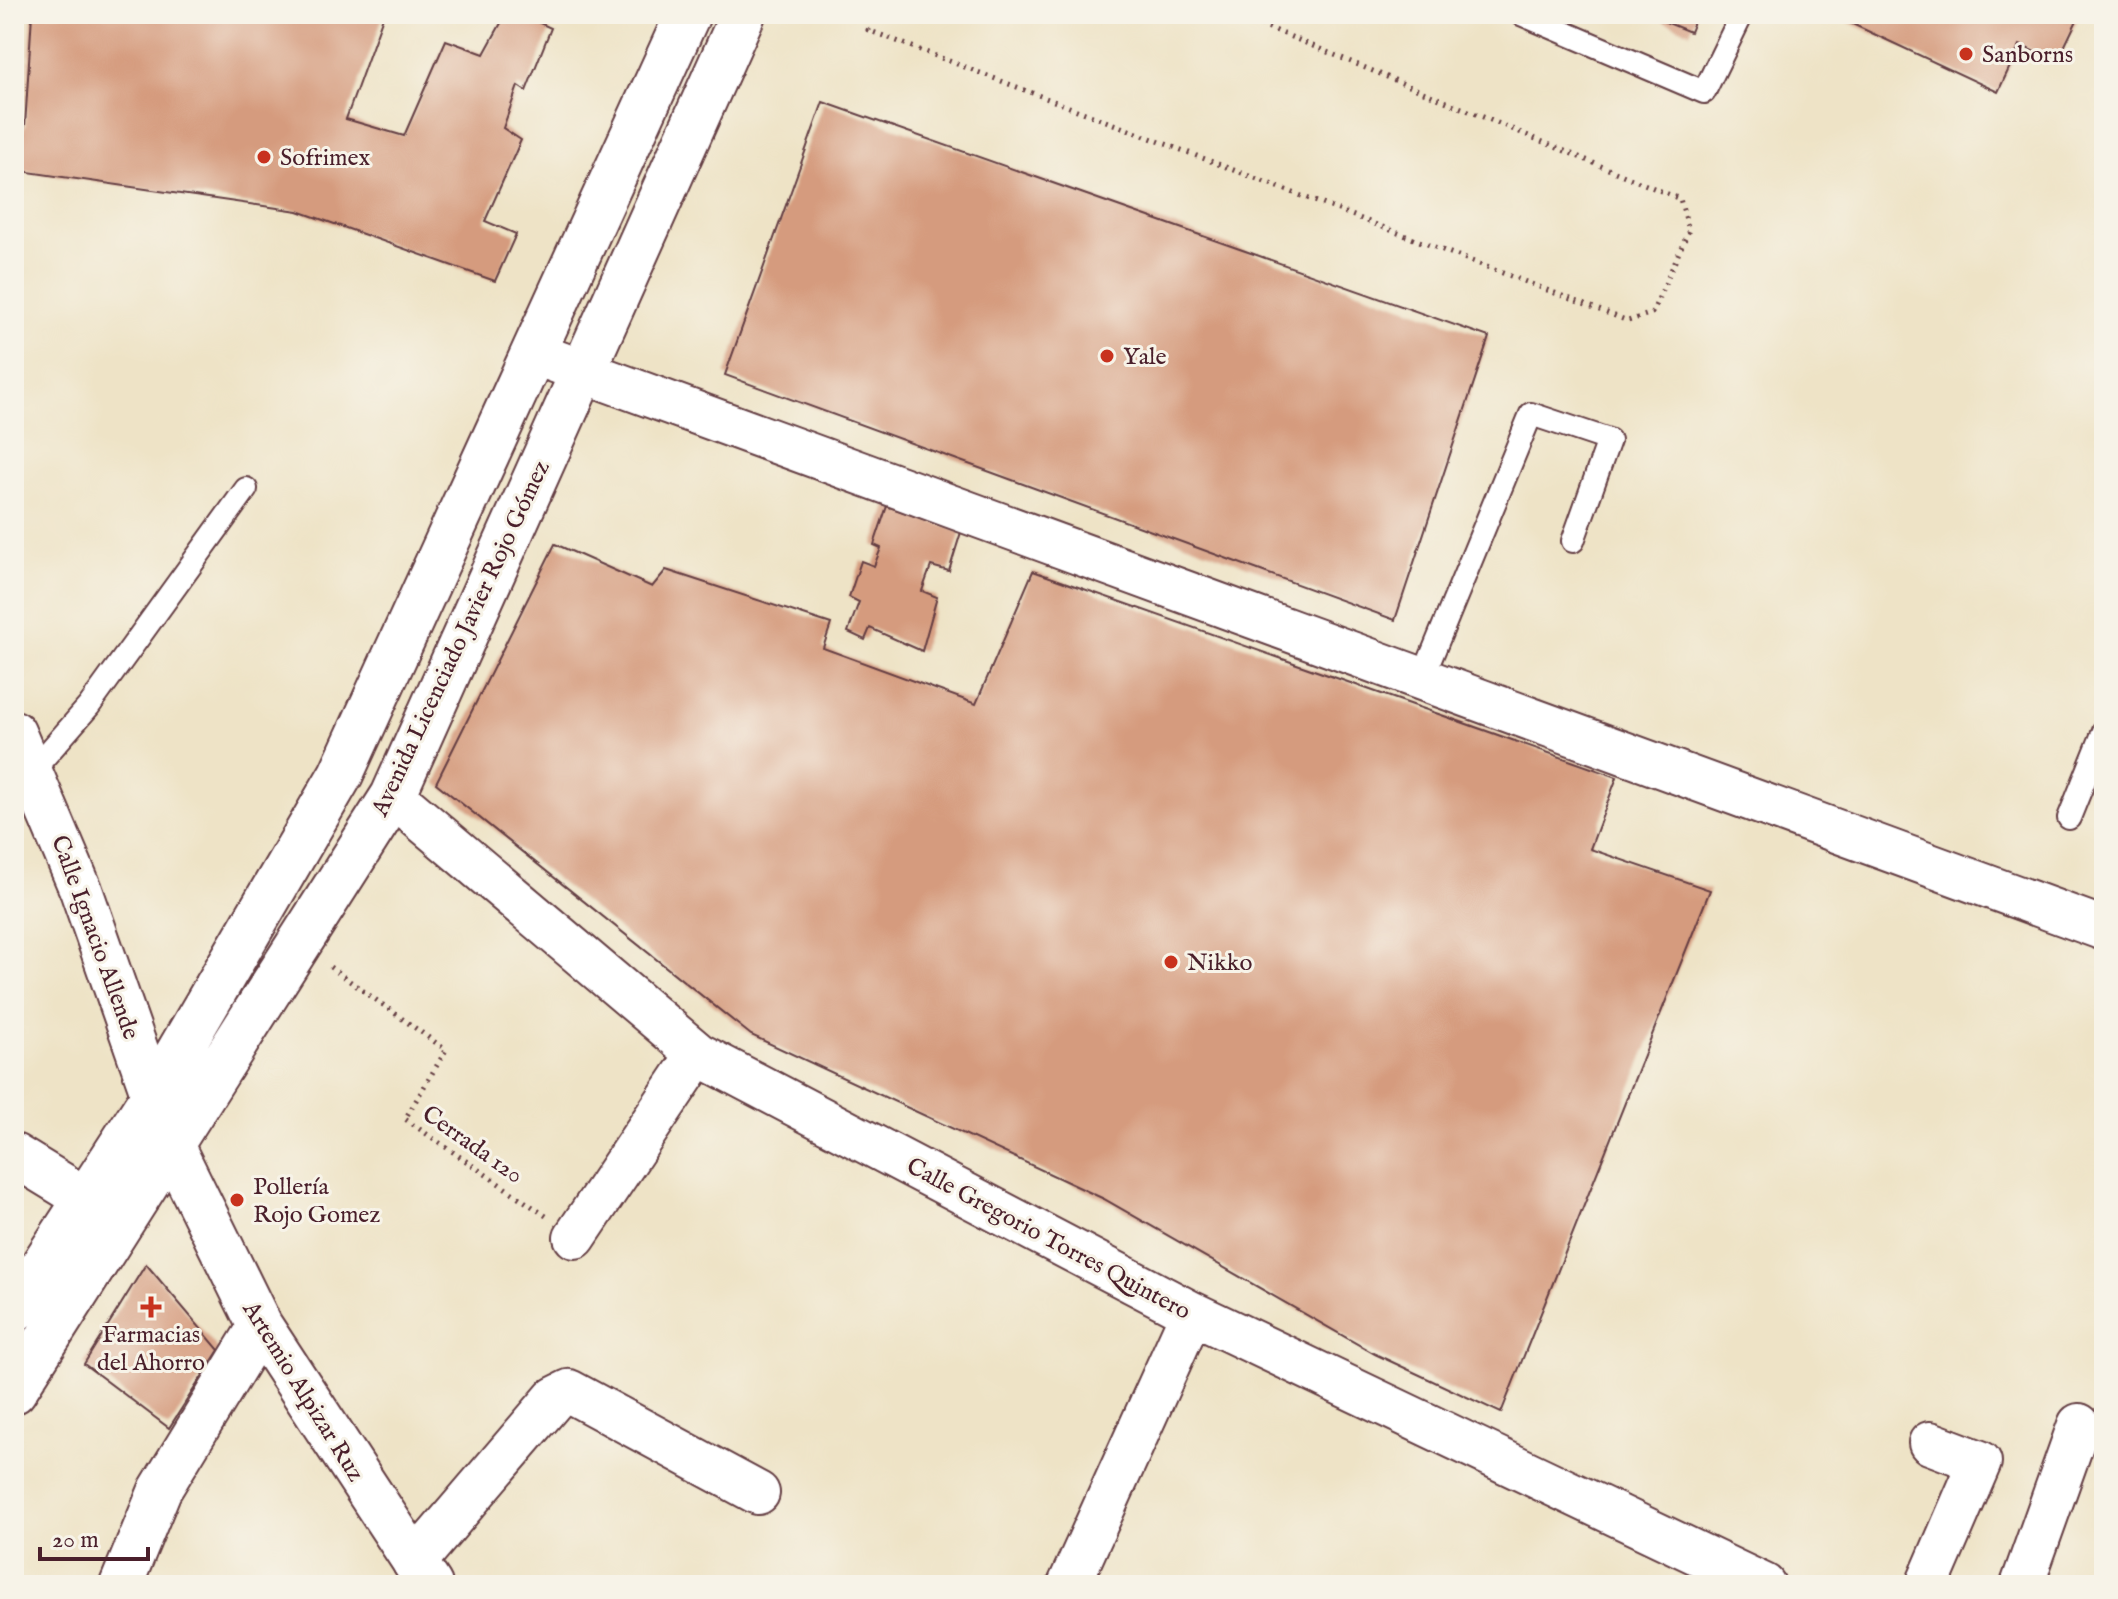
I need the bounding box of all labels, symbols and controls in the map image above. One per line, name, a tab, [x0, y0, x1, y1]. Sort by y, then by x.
place label: Sanborns	[1982, 40, 2073, 71]
marker: Sanborns	[1957, 45, 1975, 63]
place label: Sofrimex	[280, 143, 371, 174]
marker: Sofrimex	[255, 148, 273, 166]
place label: Yale	[1123, 342, 1167, 373]
marker: Yale	[1098, 347, 1116, 365]
street label: Avenida Licenciado Javier Rojo Gómez	[365, 456, 558, 822]
street label: Calle Ignacio Allende	[43, 831, 146, 1044]
place label: Nikko	[1187, 948, 1252, 979]
marker: Nikko	[1162, 953, 1180, 971]
street label: Cerrada 120	[416, 1099, 529, 1191]
street label: Calle Gregorio Torres Quintero	[901, 1151, 1196, 1328]
place label: Pollería Rojo Gomez	[253, 1172, 380, 1231]
marker: Pollería Rojo Gomez	[228, 1191, 246, 1209]
street label: Artemio Alpizar Ruz	[234, 1295, 371, 1488]
marker: Farmacias del Ahorro	[142, 1298, 160, 1316]
place label: Farmacias del Ahorro	[97, 1320, 205, 1379]
scale bar	[40, 1511, 148, 1561]
text: 20 m	[52, 1525, 99, 1556]

